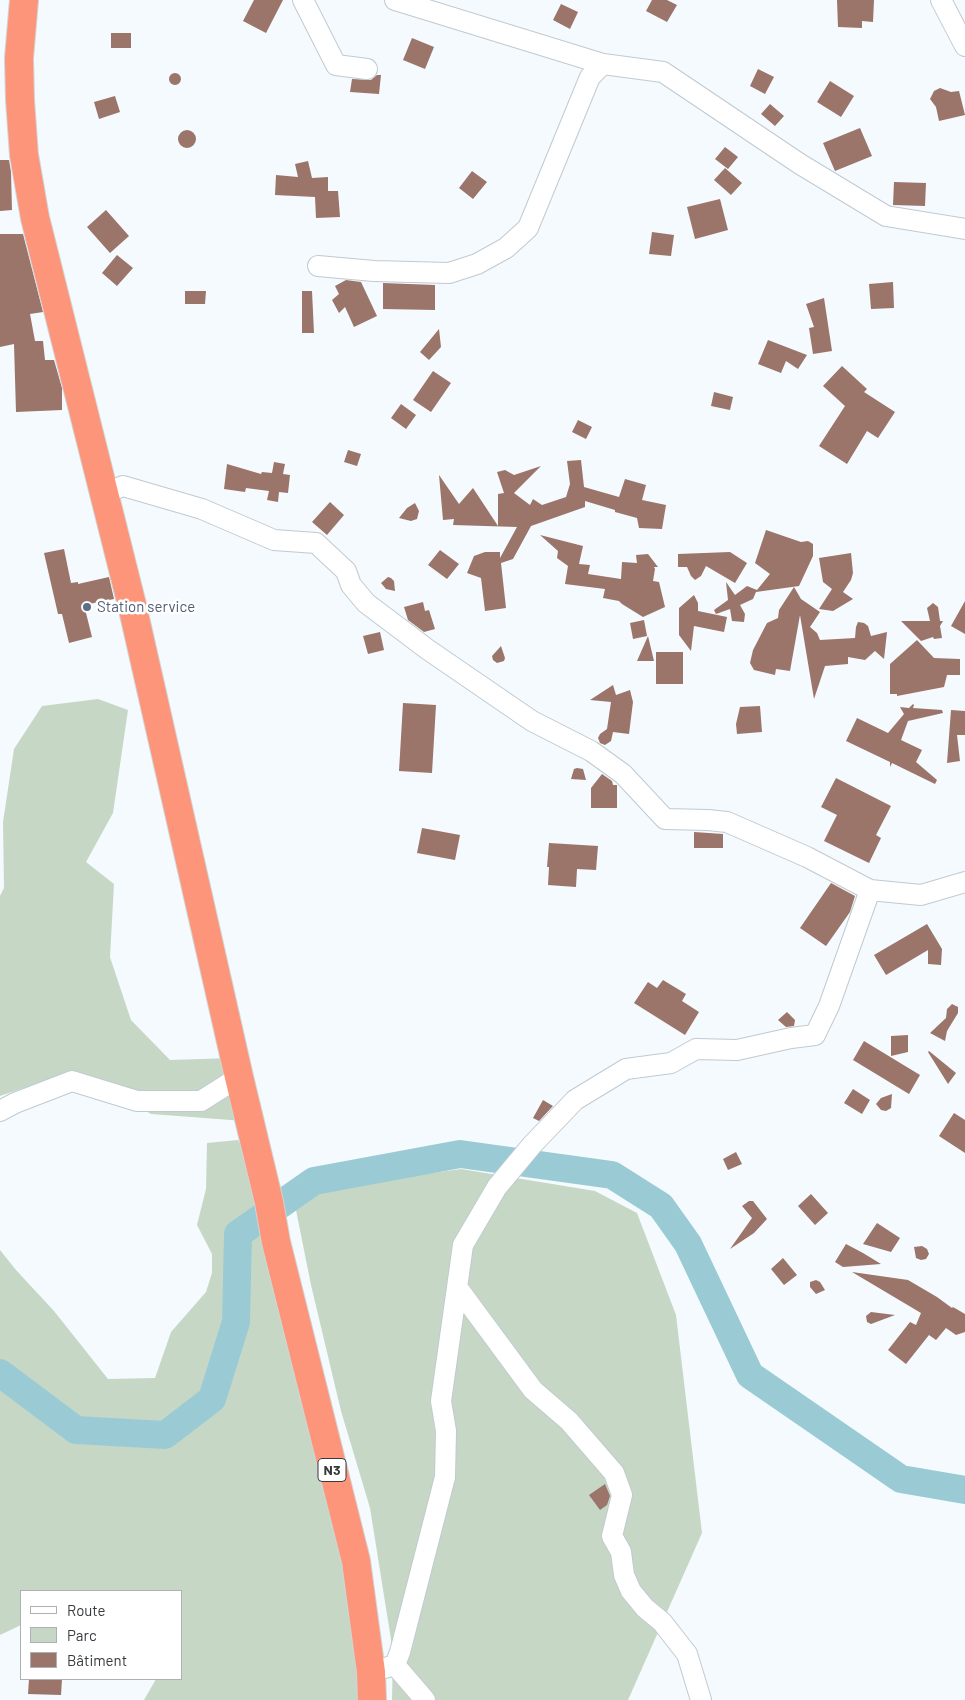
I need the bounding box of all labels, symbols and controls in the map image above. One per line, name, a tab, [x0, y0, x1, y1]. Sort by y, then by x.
place label: Station service	[97, 598, 195, 616]
marker: Station service	[81, 601, 93, 613]
road number: N3	[318, 1458, 346, 1482]
legend	[20, 1590, 182, 1680]
text: Route	[67, 1601, 106, 1619]
text: Parc	[67, 1626, 97, 1644]
text: Bâtiment	[67, 1651, 127, 1669]

